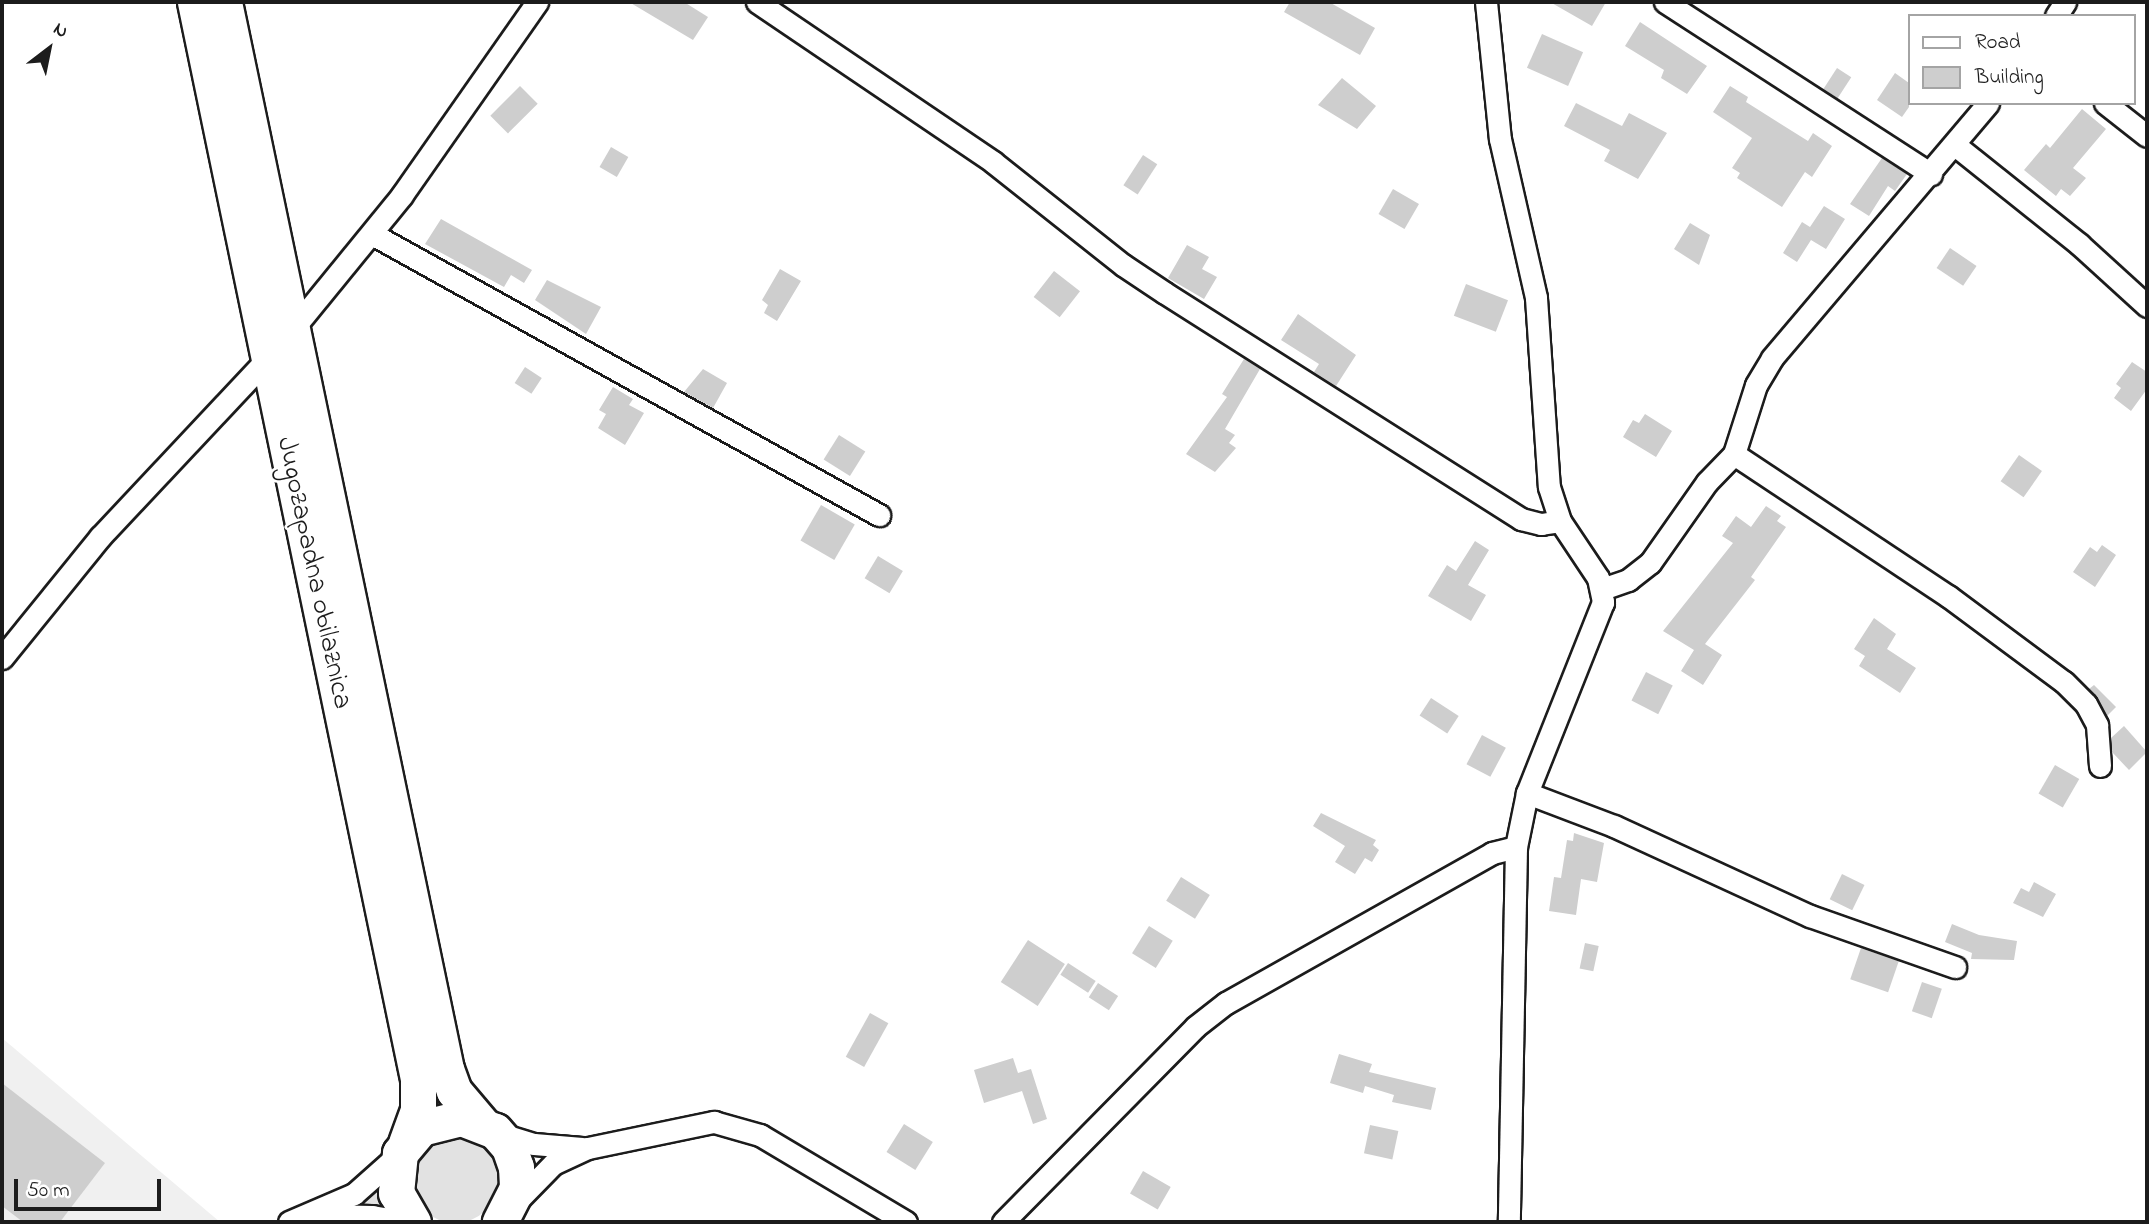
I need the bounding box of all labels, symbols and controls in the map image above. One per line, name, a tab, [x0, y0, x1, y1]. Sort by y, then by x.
north arrow	[14, 14, 84, 84]
legend	[1908, 14, 2135, 105]
text: N	[48, 16, 73, 46]
text: Road	[1975, 28, 2021, 58]
text: Building	[1975, 63, 2044, 93]
street label: Jugozapadna obilaznica	[268, 434, 358, 712]
scale bar	[18, 1164, 164, 1208]
text: 50 m	[27, 1176, 70, 1206]

